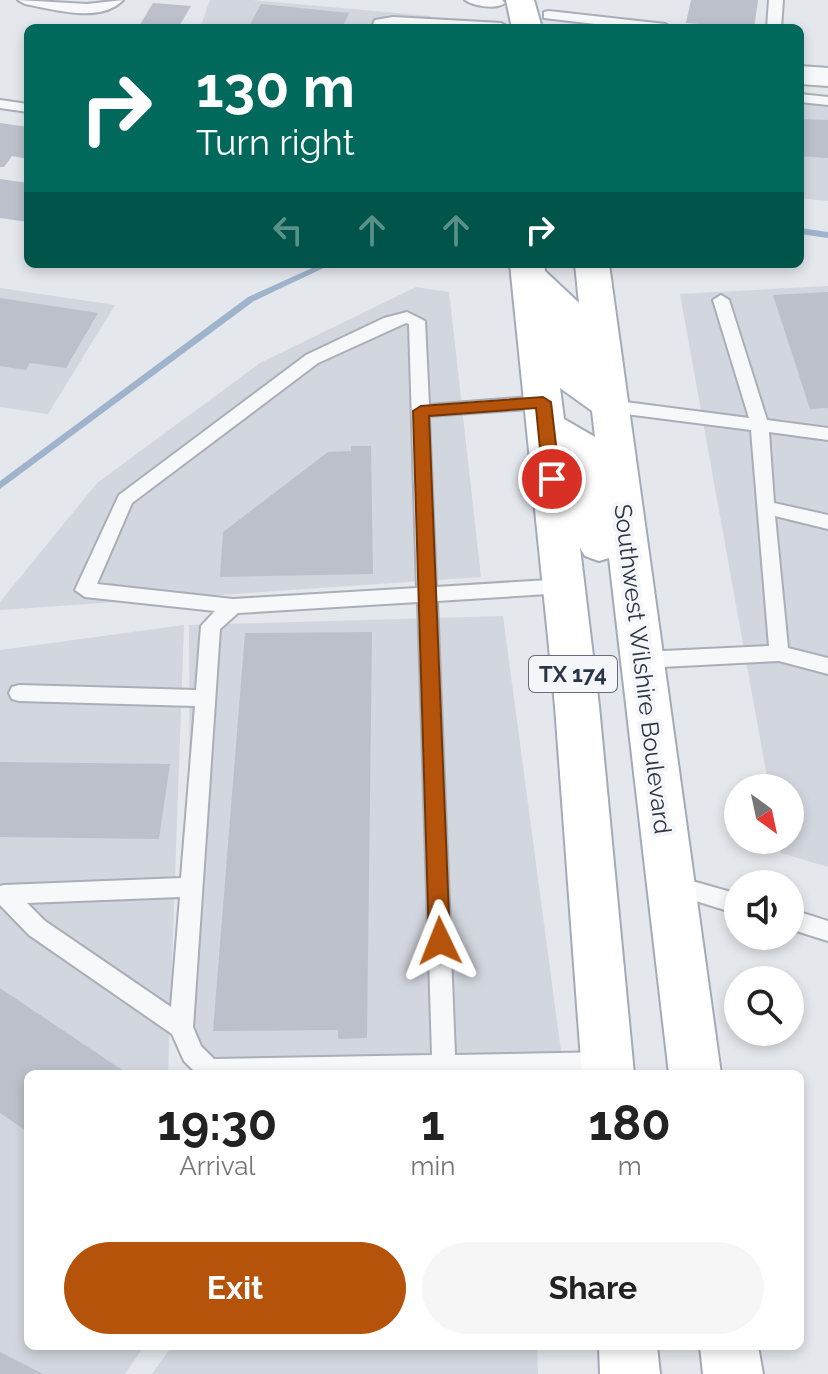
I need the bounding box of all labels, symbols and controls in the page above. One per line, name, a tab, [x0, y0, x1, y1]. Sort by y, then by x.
text: 130 m	[196, 54, 355, 120]
icon: right	[64, 56, 168, 160]
text: Turn right	[196, 121, 355, 163]
icon: left	[266, 208, 310, 252]
icon: ahead	[350, 208, 394, 252]
icon: ahead	[434, 208, 478, 252]
icon: right	[518, 208, 562, 252]
pin	[518, 445, 586, 513]
icon: arrive	[530, 457, 574, 501]
street label: Southwest Wilshire Boulevard	[608, 502, 678, 836]
road number: TX 174	[529, 656, 617, 692]
north arrow	[724, 774, 804, 854]
map controls	[724, 774, 804, 1046]
button: sound	[724, 870, 804, 950]
position arrow	[398, 899, 482, 983]
button: search	[724, 966, 804, 1046]
text: 19:30	[157, 1095, 277, 1151]
text: 1	[421, 1095, 445, 1151]
text: 180	[589, 1095, 671, 1151]
text: Arrival	[179, 1151, 255, 1181]
text: min	[411, 1151, 455, 1181]
text: m	[618, 1151, 642, 1181]
button: Exit	[64, 1242, 406, 1334]
button: Share	[422, 1242, 764, 1334]

